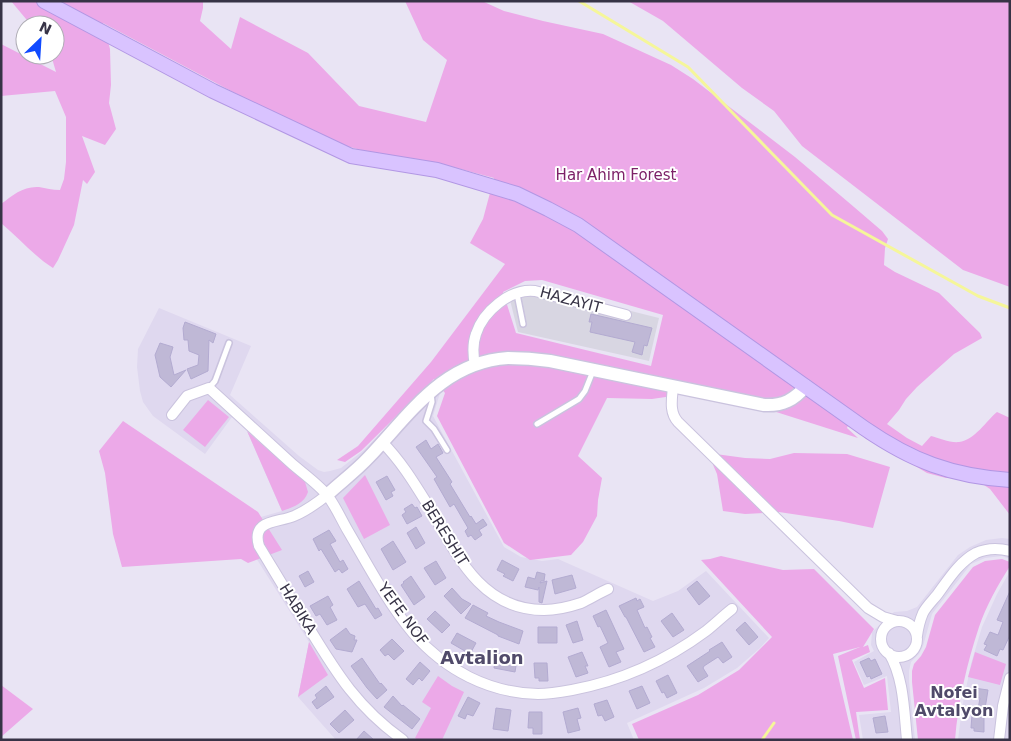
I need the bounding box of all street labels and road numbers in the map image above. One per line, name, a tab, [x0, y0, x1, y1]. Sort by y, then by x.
street label: HAZAYIT	[538, 283, 605, 317]
street label: BERESHIT	[418, 497, 473, 570]
street label: YEFE NOF	[374, 578, 432, 649]
street label: HABIKA	[276, 580, 321, 638]

